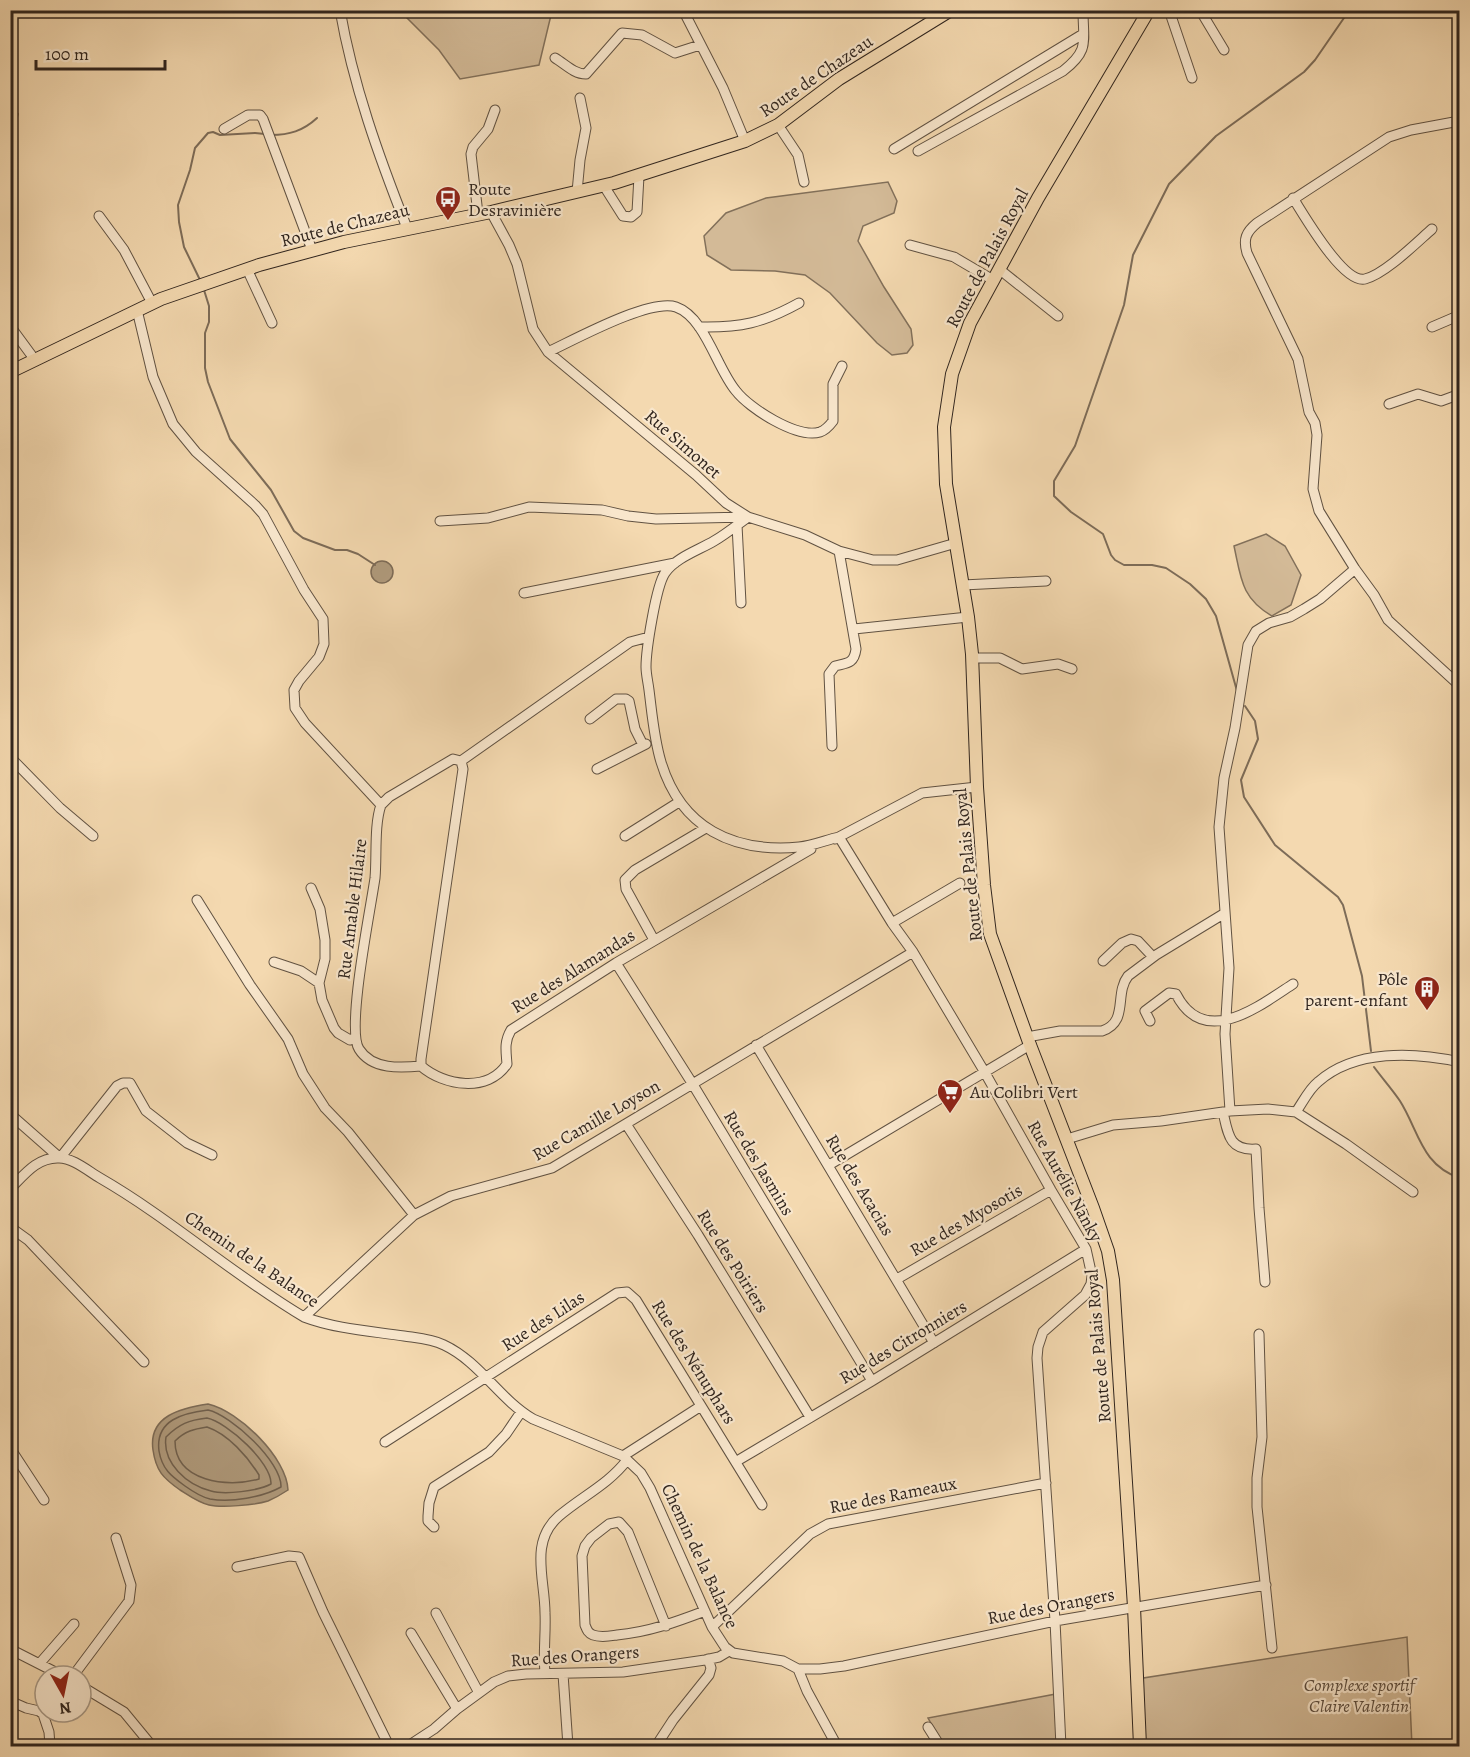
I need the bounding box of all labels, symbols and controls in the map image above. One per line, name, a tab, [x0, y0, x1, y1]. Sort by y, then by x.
street label: Route de Chazeau	[755, 29, 878, 123]
scale bar	[36, 33, 165, 71]
text: 100 m	[45, 42, 89, 66]
place label: Route Desravinière	[468, 177, 562, 222]
bus stop icon: Route Desravinière	[433, 184, 463, 222]
street label: Route de Palais Royal	[940, 184, 1034, 332]
street label: Route de Chazeau	[278, 197, 412, 253]
street label: Rue Simonet	[640, 404, 726, 484]
street label: Route de Palais Royal	[948, 786, 988, 943]
street label: Rue Amable Hilaire	[331, 837, 373, 981]
street label: Rue des Alamandas	[507, 923, 639, 1019]
place label: Pôle parent-enfant	[1305, 967, 1408, 1012]
building icon: Pôle parent-enfant	[1412, 974, 1442, 1012]
street label: Rue Camille Loyson	[528, 1074, 664, 1166]
supermarket icon: Au Colibri Vert	[935, 1077, 965, 1115]
place label: Au Colibri Vert	[969, 1080, 1078, 1104]
street label: Rue des Jasmins	[718, 1106, 800, 1220]
street label: Rue Aurélie Nanky	[1022, 1116, 1109, 1247]
street label: Rue des Acacias	[820, 1130, 900, 1240]
street label: Rue des Myosotis	[905, 1178, 1027, 1262]
street label: Chemin de la Balance	[180, 1205, 324, 1313]
street label: Rue des Poiriers	[692, 1205, 774, 1317]
street label: Route de Palais Royal	[1079, 1268, 1117, 1424]
street label: Rue des Lilas	[497, 1285, 589, 1357]
street label: Rue des Citronniers	[835, 1294, 971, 1390]
street label: Rue des Nénuphars	[646, 1295, 742, 1429]
street label: Rue des Rameaux	[827, 1471, 959, 1519]
street label: Chemin de la Balance	[656, 1480, 744, 1632]
street label: Rue des Orangers	[985, 1582, 1117, 1630]
street label: Rue des Orangers	[510, 1640, 640, 1672]
north arrow	[33, 1664, 93, 1724]
park label: Complexe sportif Claire Valentin	[1304, 1673, 1418, 1718]
text: N	[57, 1696, 73, 1720]

